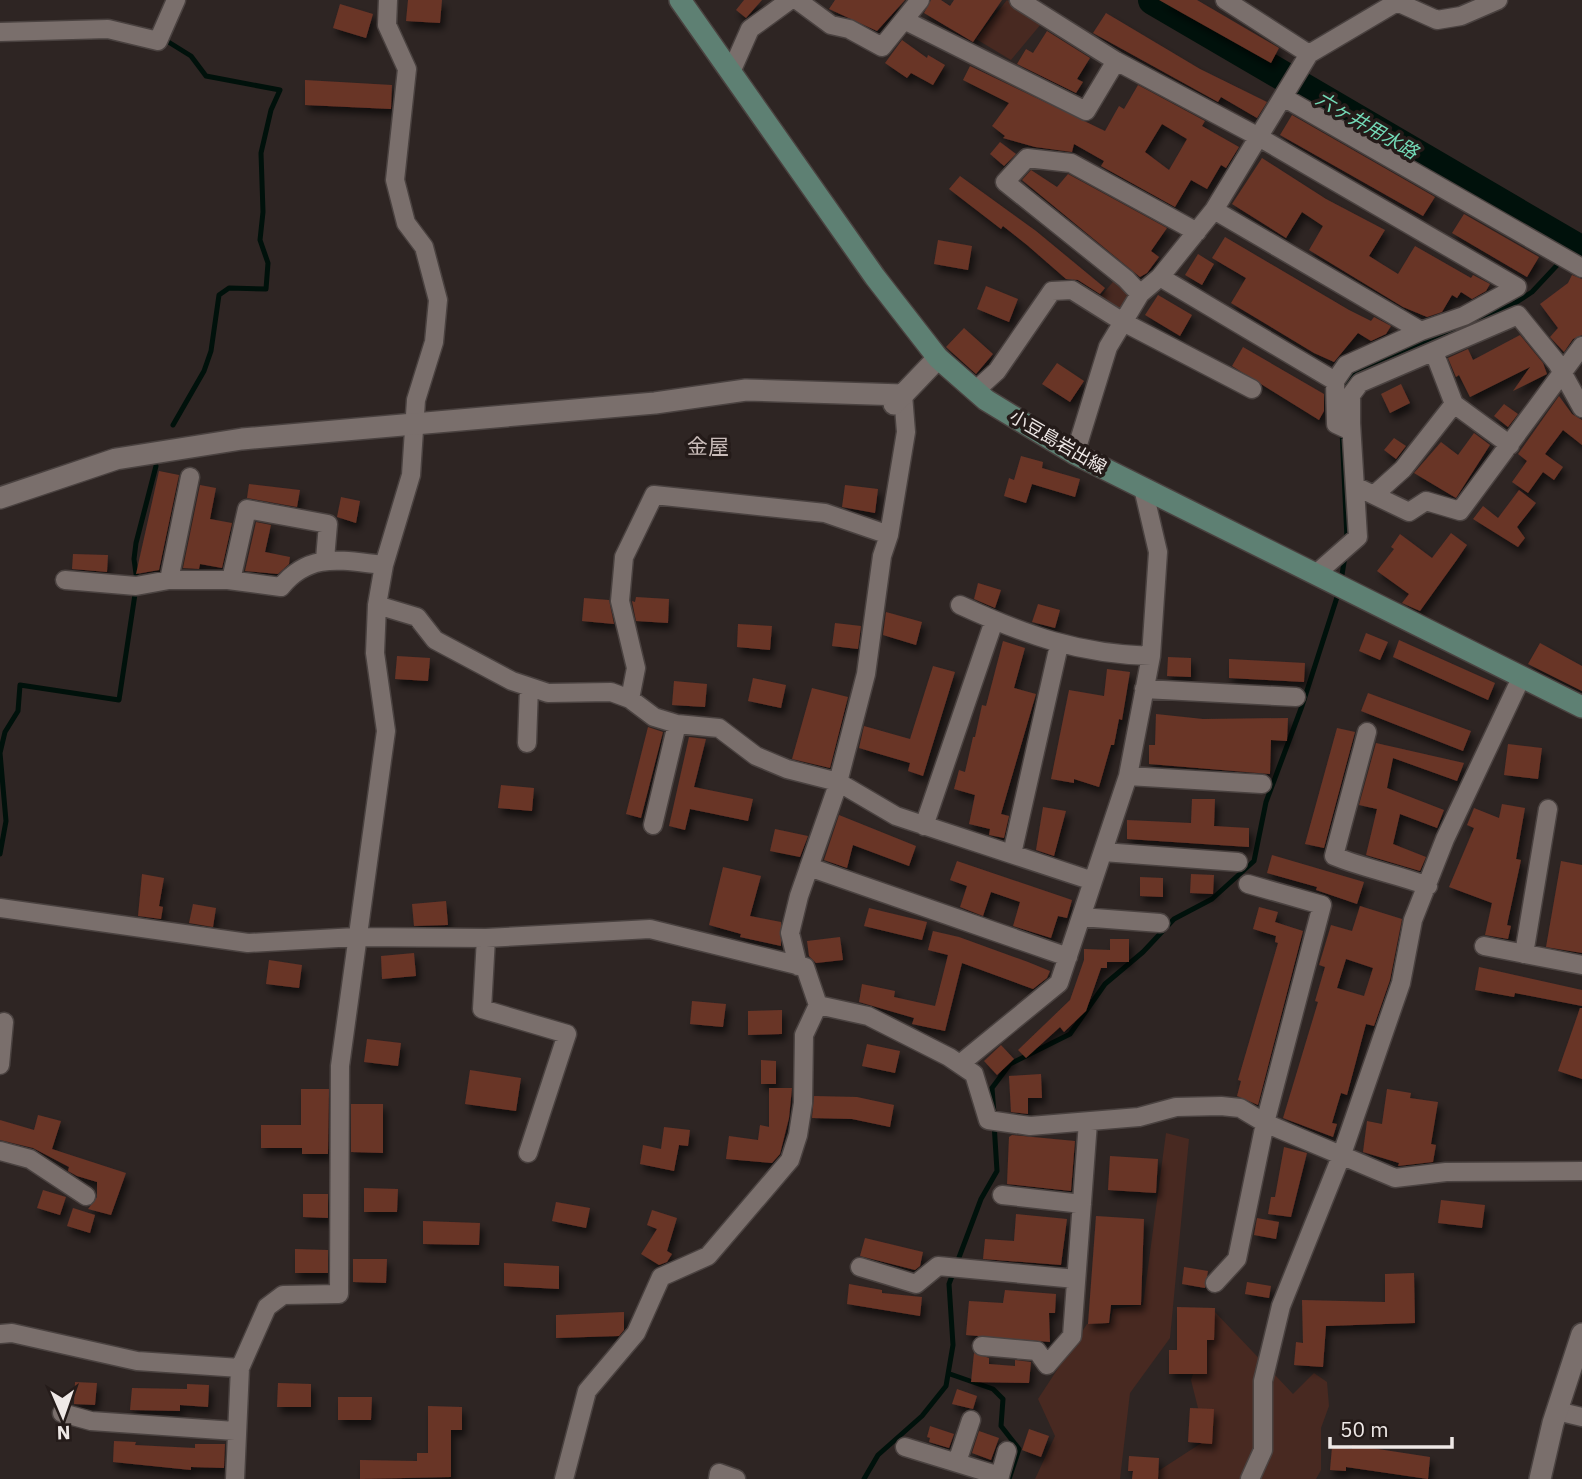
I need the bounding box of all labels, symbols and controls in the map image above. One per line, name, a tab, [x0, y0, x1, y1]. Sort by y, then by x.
water label: 六ヶ井用水路	[1312, 86, 1424, 165]
street label: 小豆島岩出線	[1006, 405, 1111, 479]
district label: 金屋	[687, 432, 729, 460]
north arrow	[28, 1381, 98, 1451]
scale bar	[1330, 1406, 1452, 1450]
text: 50 m	[1340, 1415, 1389, 1443]
text: N	[56, 1421, 71, 1445]

